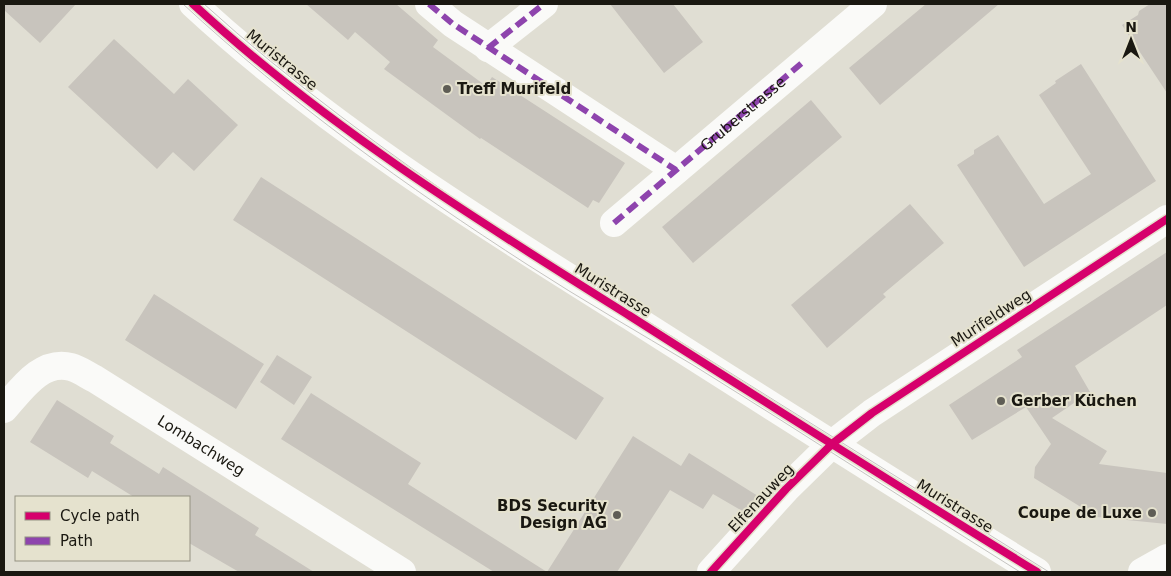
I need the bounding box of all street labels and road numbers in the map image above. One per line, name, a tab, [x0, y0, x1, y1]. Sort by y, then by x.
street label: Muristrasse	[243, 26, 321, 94]
street label: Gruberstrasse	[697, 73, 789, 155]
street label: Muristrasse	[571, 259, 655, 321]
street label: Murifeldweg	[948, 285, 1034, 351]
street label: Lombachweg	[154, 412, 248, 480]
street label: Elfenauweg	[725, 460, 797, 536]
street label: Muristrasse	[913, 475, 997, 537]

